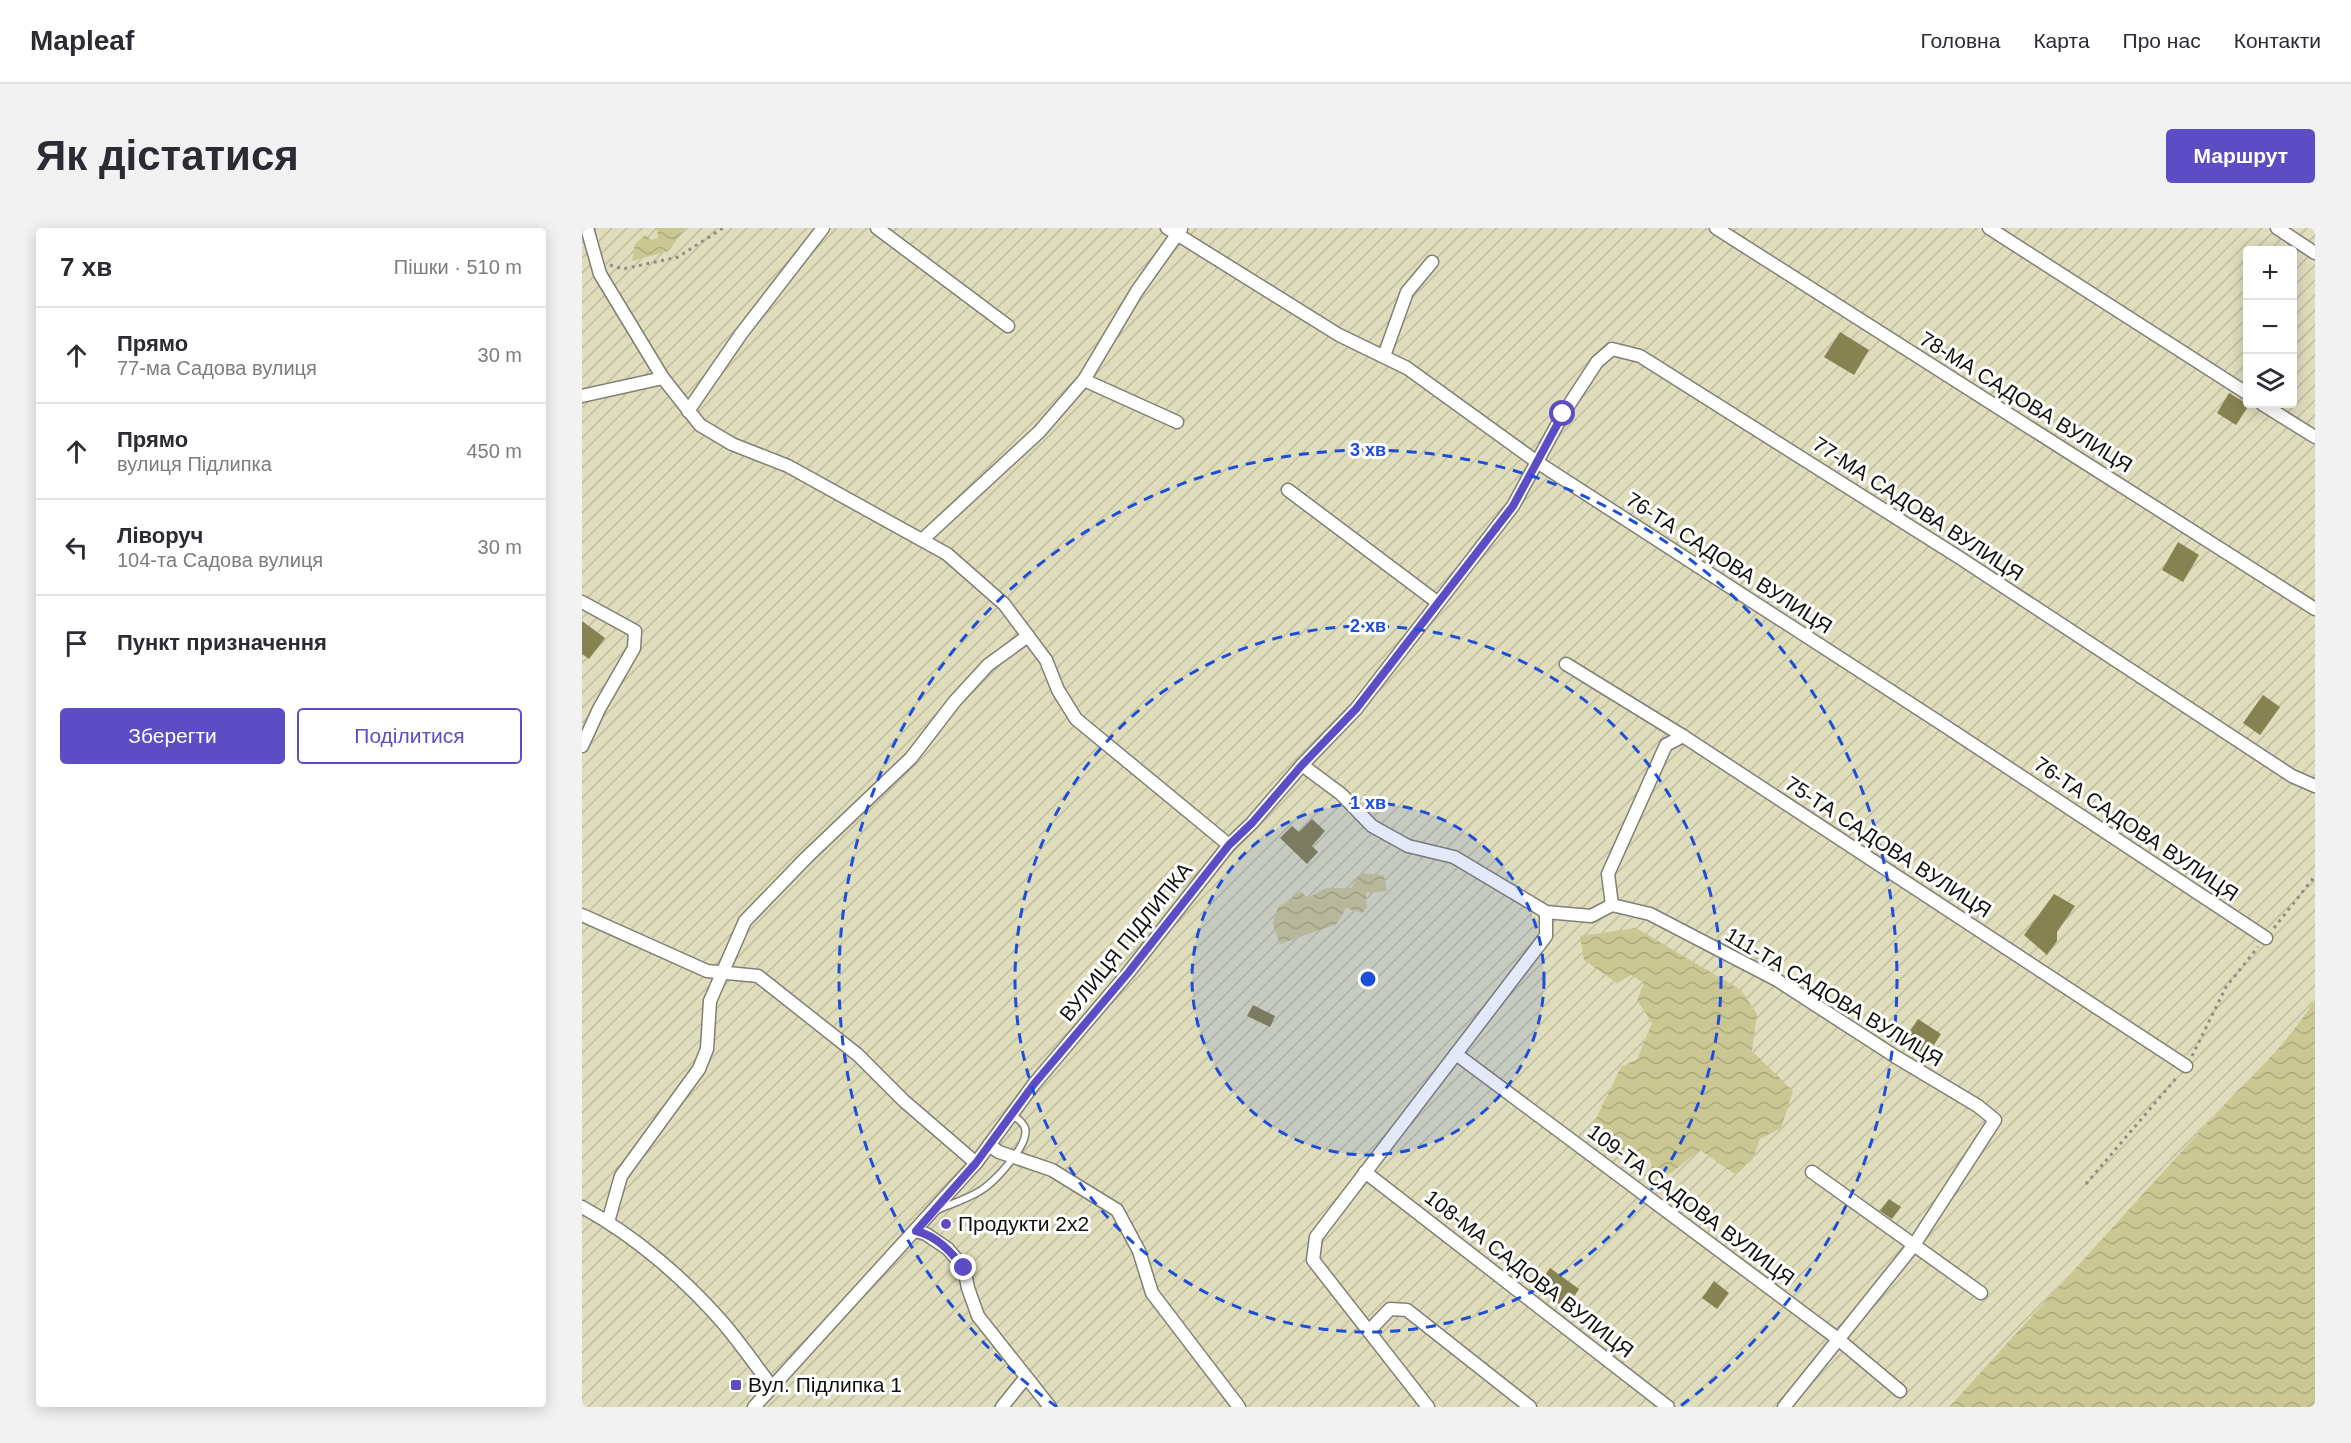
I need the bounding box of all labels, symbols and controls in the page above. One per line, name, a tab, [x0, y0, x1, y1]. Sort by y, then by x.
text: Mapleaf	[30, 25, 134, 56]
text: Головна	[1921, 29, 2000, 52]
text: Карта	[2033, 29, 2090, 52]
text: Про нас	[2123, 29, 2201, 52]
text: Контакти	[2234, 29, 2321, 52]
button: Маршрут	[2166, 129, 2315, 183]
text: Як дістатися	[36, 132, 299, 179]
map controls	[2243, 246, 2297, 408]
button: +	[2243, 246, 2297, 300]
text: 7 хв	[60, 252, 112, 282]
text: Пішки · 510 m	[394, 256, 522, 278]
button: −	[2243, 300, 2297, 354]
street label: 78-МА САДОВА ВУЛИЦЯ	[1916, 327, 2137, 477]
text: Прямо	[117, 331, 188, 356]
icon: ahead	[60, 339, 93, 372]
text: 30 m	[478, 344, 522, 366]
button: layers	[2243, 354, 2297, 408]
text: 77-ма Садова вулиця	[117, 357, 317, 379]
route start	[1549, 400, 1575, 426]
text: Прямо	[117, 427, 188, 452]
street label: 77-МА САДОВА ВУЛИЦЯ	[1809, 432, 2028, 585]
icon: ahead	[60, 435, 93, 468]
text: 450 m	[466, 440, 522, 462]
text: 3 хв	[1350, 440, 1386, 460]
text: вулиця Підлипка	[117, 453, 272, 475]
street label: 76-ТА САДОВА ВУЛИЦЯ	[1622, 487, 1837, 638]
text: Ліворуч	[117, 523, 203, 548]
icon: left	[60, 531, 93, 564]
text: 30 m	[478, 536, 522, 558]
text: 104-та Садова вулиця	[117, 549, 323, 571]
text: 2 хв	[1350, 616, 1386, 636]
icon: arrive	[60, 627, 93, 660]
text: Пункт призначення	[117, 630, 327, 655]
button: Зберегти	[60, 708, 285, 764]
button: Поділитися	[297, 708, 522, 764]
street label: 76-ТА САДОВА ВУЛИЦЯ	[2030, 752, 2243, 905]
street label: 75-ТА САДОВА ВУЛИЦЯ	[1781, 771, 1996, 922]
text: 1 хв	[1350, 793, 1386, 813]
street label: ВУЛИЦЯ ПІДЛИПКА	[1055, 858, 1196, 1025]
street label: 111-ТА САДОВА ВУЛИЦЯ	[1721, 922, 1947, 1071]
centre of rings	[1358, 969, 1378, 989]
street label: 109-ТА САДОВА ВУЛИЦЯ	[1583, 1119, 1799, 1290]
street label: 108-МА САДОВА ВУЛИЦЯ	[1421, 1185, 1638, 1362]
place label: Продукти 2х2	[958, 1212, 1089, 1235]
marker: Продукти 2х2	[939, 1217, 953, 1231]
route end	[950, 1254, 976, 1280]
place label: Вул. Підлипка 1	[748, 1373, 902, 1396]
marker: Вул. Підлипка 1	[729, 1378, 743, 1392]

